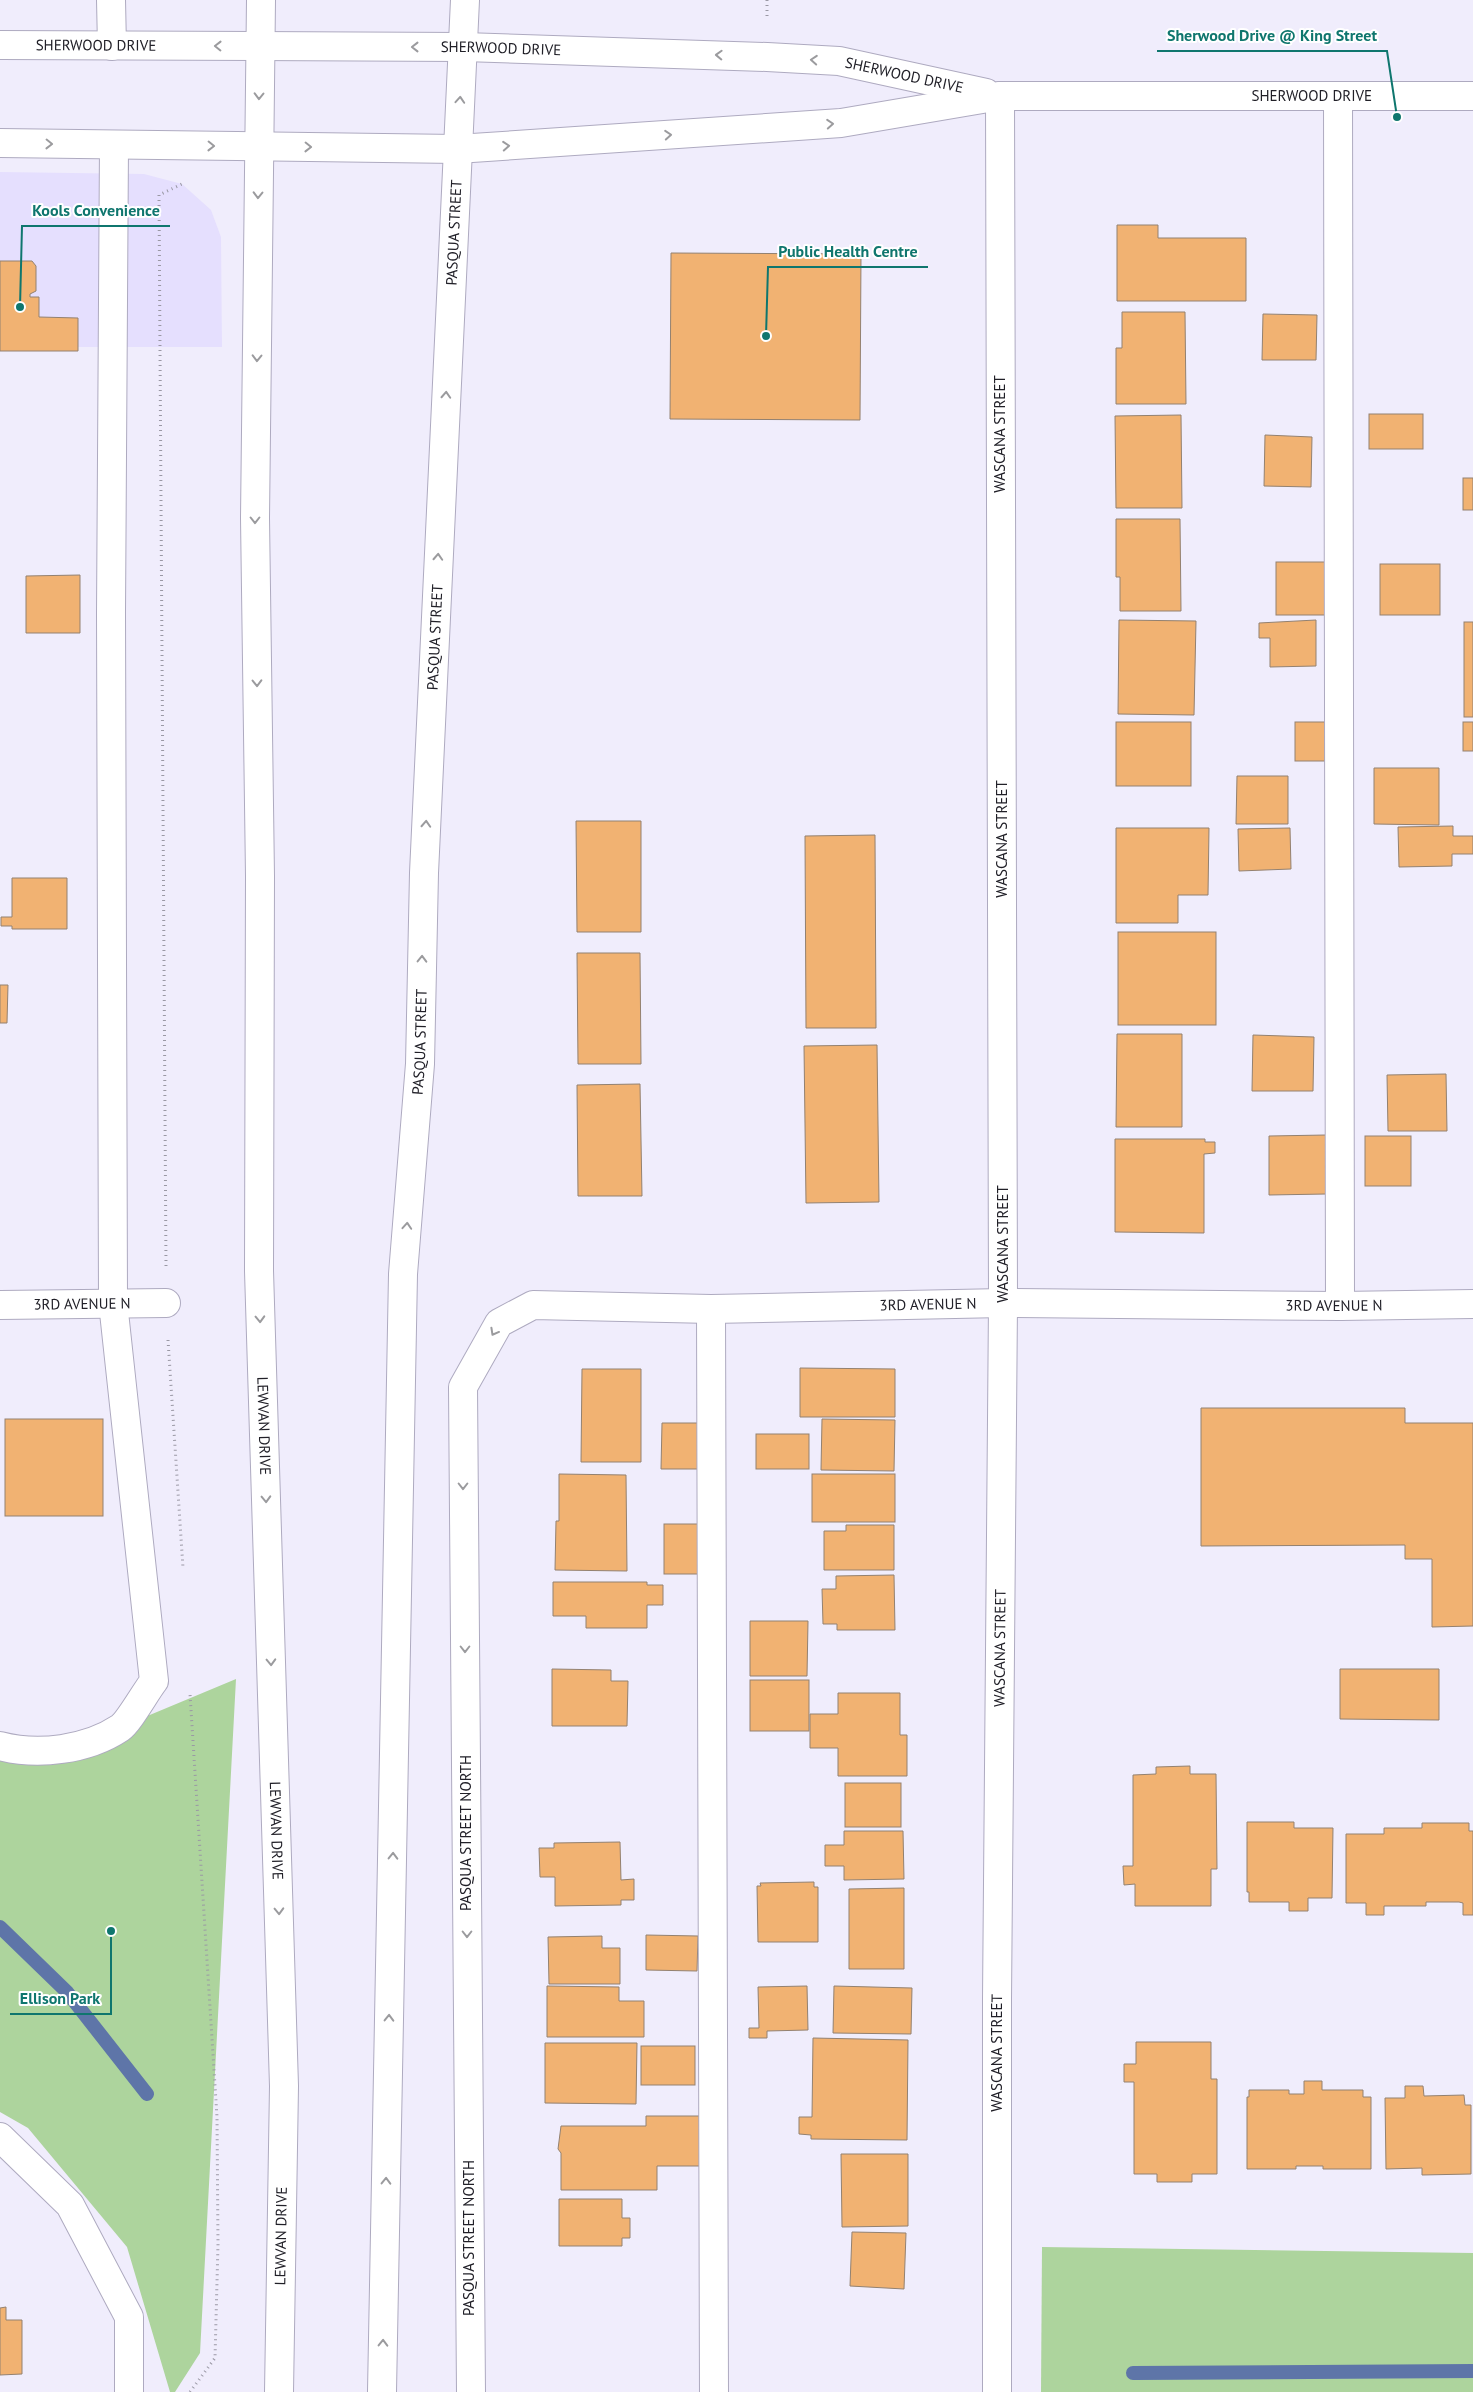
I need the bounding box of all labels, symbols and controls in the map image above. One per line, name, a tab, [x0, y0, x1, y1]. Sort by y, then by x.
callout: Sherwood Drive @ King Street	[1157, 20, 1387, 51]
text: Sherwood Drive @ King Street	[1167, 25, 1377, 45]
street label: SHERWOOD DRIVE	[36, 35, 156, 55]
street label: SHERWOOD DRIVE	[441, 37, 562, 59]
one-way arrow	[214, 41, 222, 52]
one-way arrow	[411, 42, 419, 52]
one-way arrow	[715, 50, 722, 60]
street label: SHERWOOD DRIVE	[843, 53, 965, 97]
one-way arrow	[810, 54, 818, 65]
street label: SHERWOOD DRIVE	[1251, 86, 1372, 105]
one-way arrow	[254, 92, 264, 100]
one-way arrow	[455, 96, 466, 104]
one-way arrow	[826, 119, 834, 130]
one-way arrow	[664, 129, 672, 140]
one-way arrow	[45, 139, 53, 149]
one-way arrow	[502, 140, 510, 151]
one-way arrow	[208, 141, 215, 151]
one-way arrow	[304, 142, 312, 152]
street label: PASQUA STREET	[442, 179, 466, 286]
one-way arrow	[253, 192, 263, 200]
callout: Kools Convenience	[22, 195, 170, 226]
text: Kools Convenience	[32, 200, 160, 220]
callout: Public Health Centre	[768, 236, 928, 267]
text: Public Health Centre	[778, 241, 918, 261]
one-way arrow	[252, 354, 262, 362]
street label: WASCANA STREET	[990, 375, 1009, 493]
one-way arrow	[440, 391, 451, 399]
one-way arrow	[250, 517, 260, 525]
one-way arrow	[433, 553, 444, 561]
street label: PASQUA STREET	[423, 583, 447, 691]
one-way arrow	[252, 679, 263, 687]
street label: WASCANA STREET	[992, 780, 1011, 898]
one-way arrow	[421, 820, 432, 828]
one-way arrow	[417, 954, 427, 962]
street label: PASQUA STREET	[408, 988, 431, 1096]
street label: WASCANA STREET	[993, 1185, 1012, 1303]
one-way arrow	[401, 1221, 412, 1229]
street label: 3RD AVENUE N	[33, 1293, 131, 1314]
street label: 3RD AVENUE N	[879, 1294, 977, 1315]
street label: 3RD AVENUE N	[1285, 1295, 1383, 1315]
one-way arrow	[255, 1315, 266, 1323]
one-way arrow	[490, 1326, 500, 1335]
street label: LEWVAN DRIVE	[253, 1376, 275, 1475]
one-way arrow	[458, 1482, 469, 1490]
one-way arrow	[261, 1496, 271, 1503]
street label: WASCANA STREET	[990, 1588, 1010, 1707]
one-way arrow	[460, 1645, 470, 1653]
one-way arrow	[266, 1658, 276, 1666]
street label: PASQUA STREET NORTH	[456, 1755, 475, 1911]
street label: LEWVAN DRIVE	[266, 1781, 288, 1880]
one-way arrow	[387, 1852, 398, 1860]
one-way arrow	[274, 1908, 284, 1916]
one-way arrow	[462, 1930, 472, 1938]
callout: Ellison Park	[10, 1983, 111, 2014]
text: Ellison Park	[20, 1988, 100, 2008]
street label: WASCANA STREET	[987, 1993, 1006, 2112]
one-way arrow	[384, 2014, 395, 2022]
street label: PASQUA STREET NORTH	[459, 2160, 478, 2316]
one-way arrow	[381, 2177, 392, 2185]
street label: LEWVAN DRIVE	[270, 2187, 291, 2285]
one-way arrow	[378, 2339, 389, 2347]

